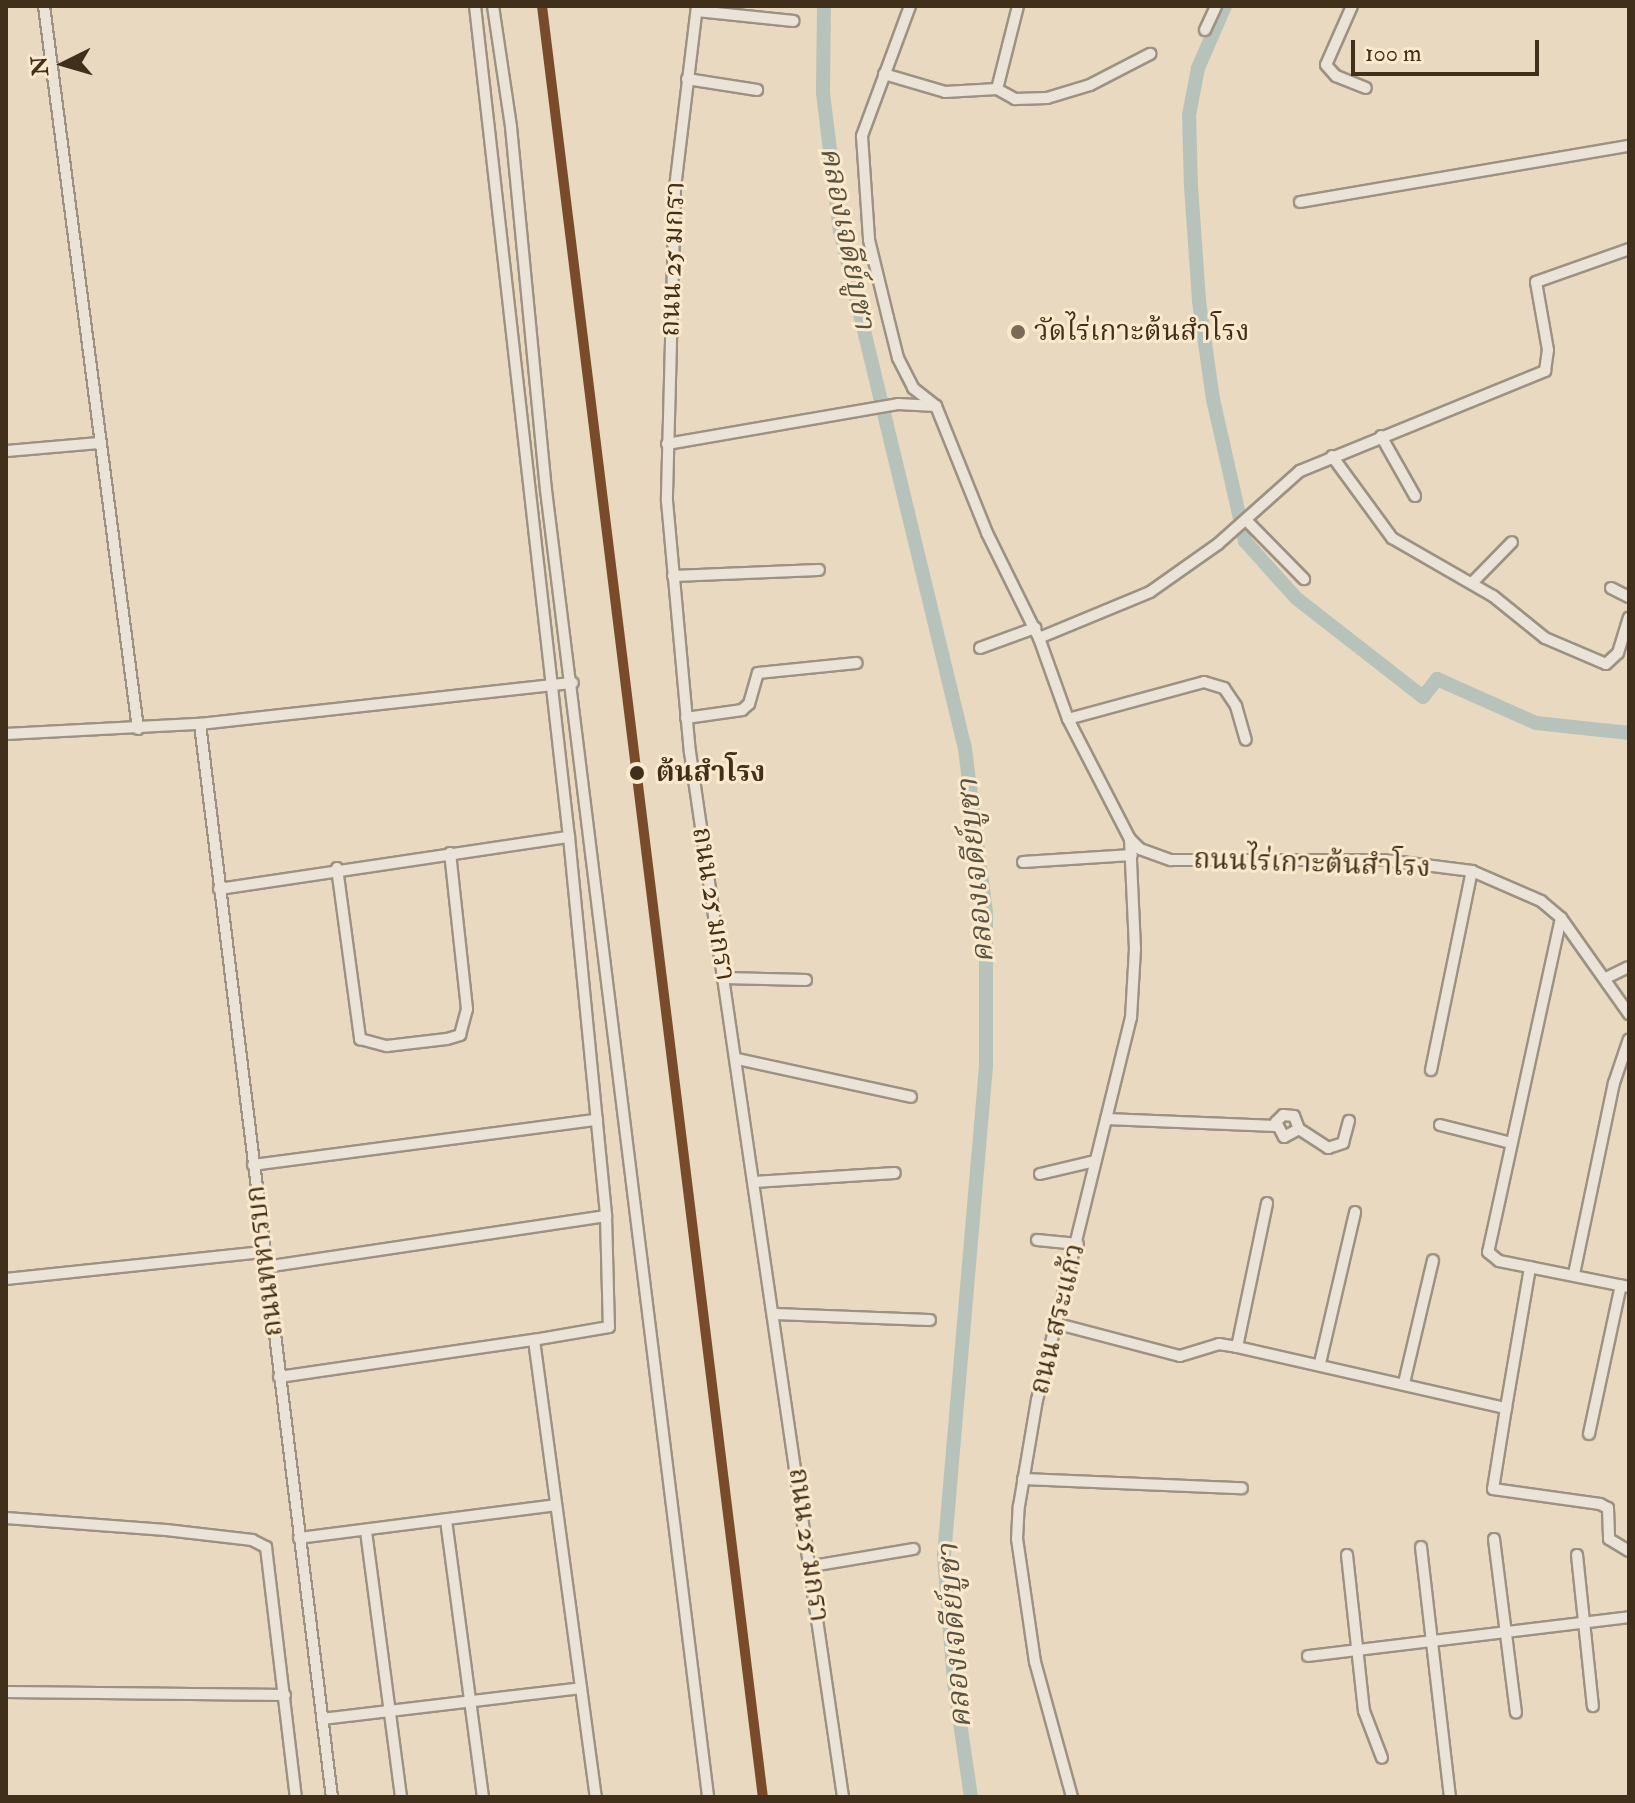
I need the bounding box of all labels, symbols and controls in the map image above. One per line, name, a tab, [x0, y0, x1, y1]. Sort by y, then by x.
north arrow	[24, 24, 104, 104]
scale bar	[1355, 24, 1543, 74]
text: 100 m	[1365, 38, 1422, 69]
text: N	[25, 55, 55, 77]
water label: คลองเจดีย์บูชา	[812, 144, 882, 332]
street label: ถนน 25 มกรา	[653, 181, 693, 337]
place label: วัดไร่เกาะต้นสำโรง	[1034, 315, 1250, 349]
marker: วัดไร่เกาะต้นสำโรง	[1009, 323, 1027, 341]
place label: ต้นสำโรง	[656, 756, 765, 790]
marker: ต้นสำโรง	[625, 761, 649, 785]
water label: คลองเจดีย์บูชา	[950, 777, 1002, 965]
street label: ถนน 25 มกรา	[684, 825, 742, 983]
street label: ถนนไร่เกาะต้นสำโรง	[1193, 843, 1431, 885]
street label: ถนนทหารบก	[239, 1183, 291, 1339]
street label: ถนน สระแก้ว	[1023, 1240, 1093, 1398]
street label: ถนน 25 มกรา	[781, 1466, 835, 1624]
water label: คลองเจดีย์บูชา	[931, 1543, 979, 1729]

